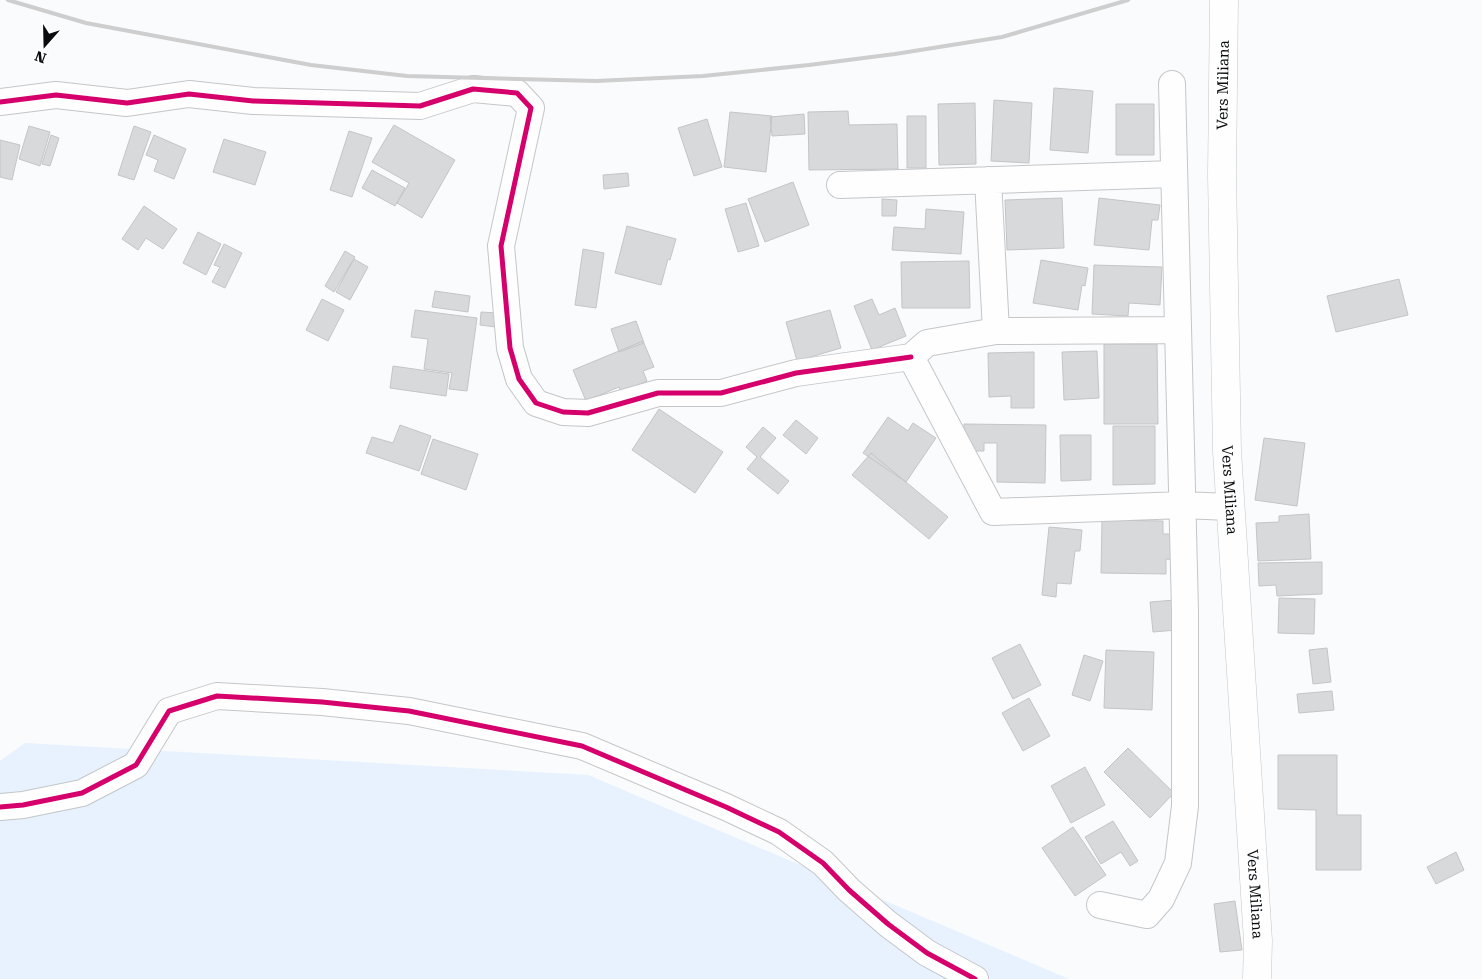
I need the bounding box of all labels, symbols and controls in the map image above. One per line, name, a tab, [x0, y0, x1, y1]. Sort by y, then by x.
north arrow	[20, 20, 70, 70]
street label: Vers Miliana	[1213, 40, 1233, 130]
text: N	[33, 48, 48, 67]
street label: Vers Miliana	[1218, 445, 1241, 535]
street label: Vers Miliana	[1243, 849, 1267, 939]

